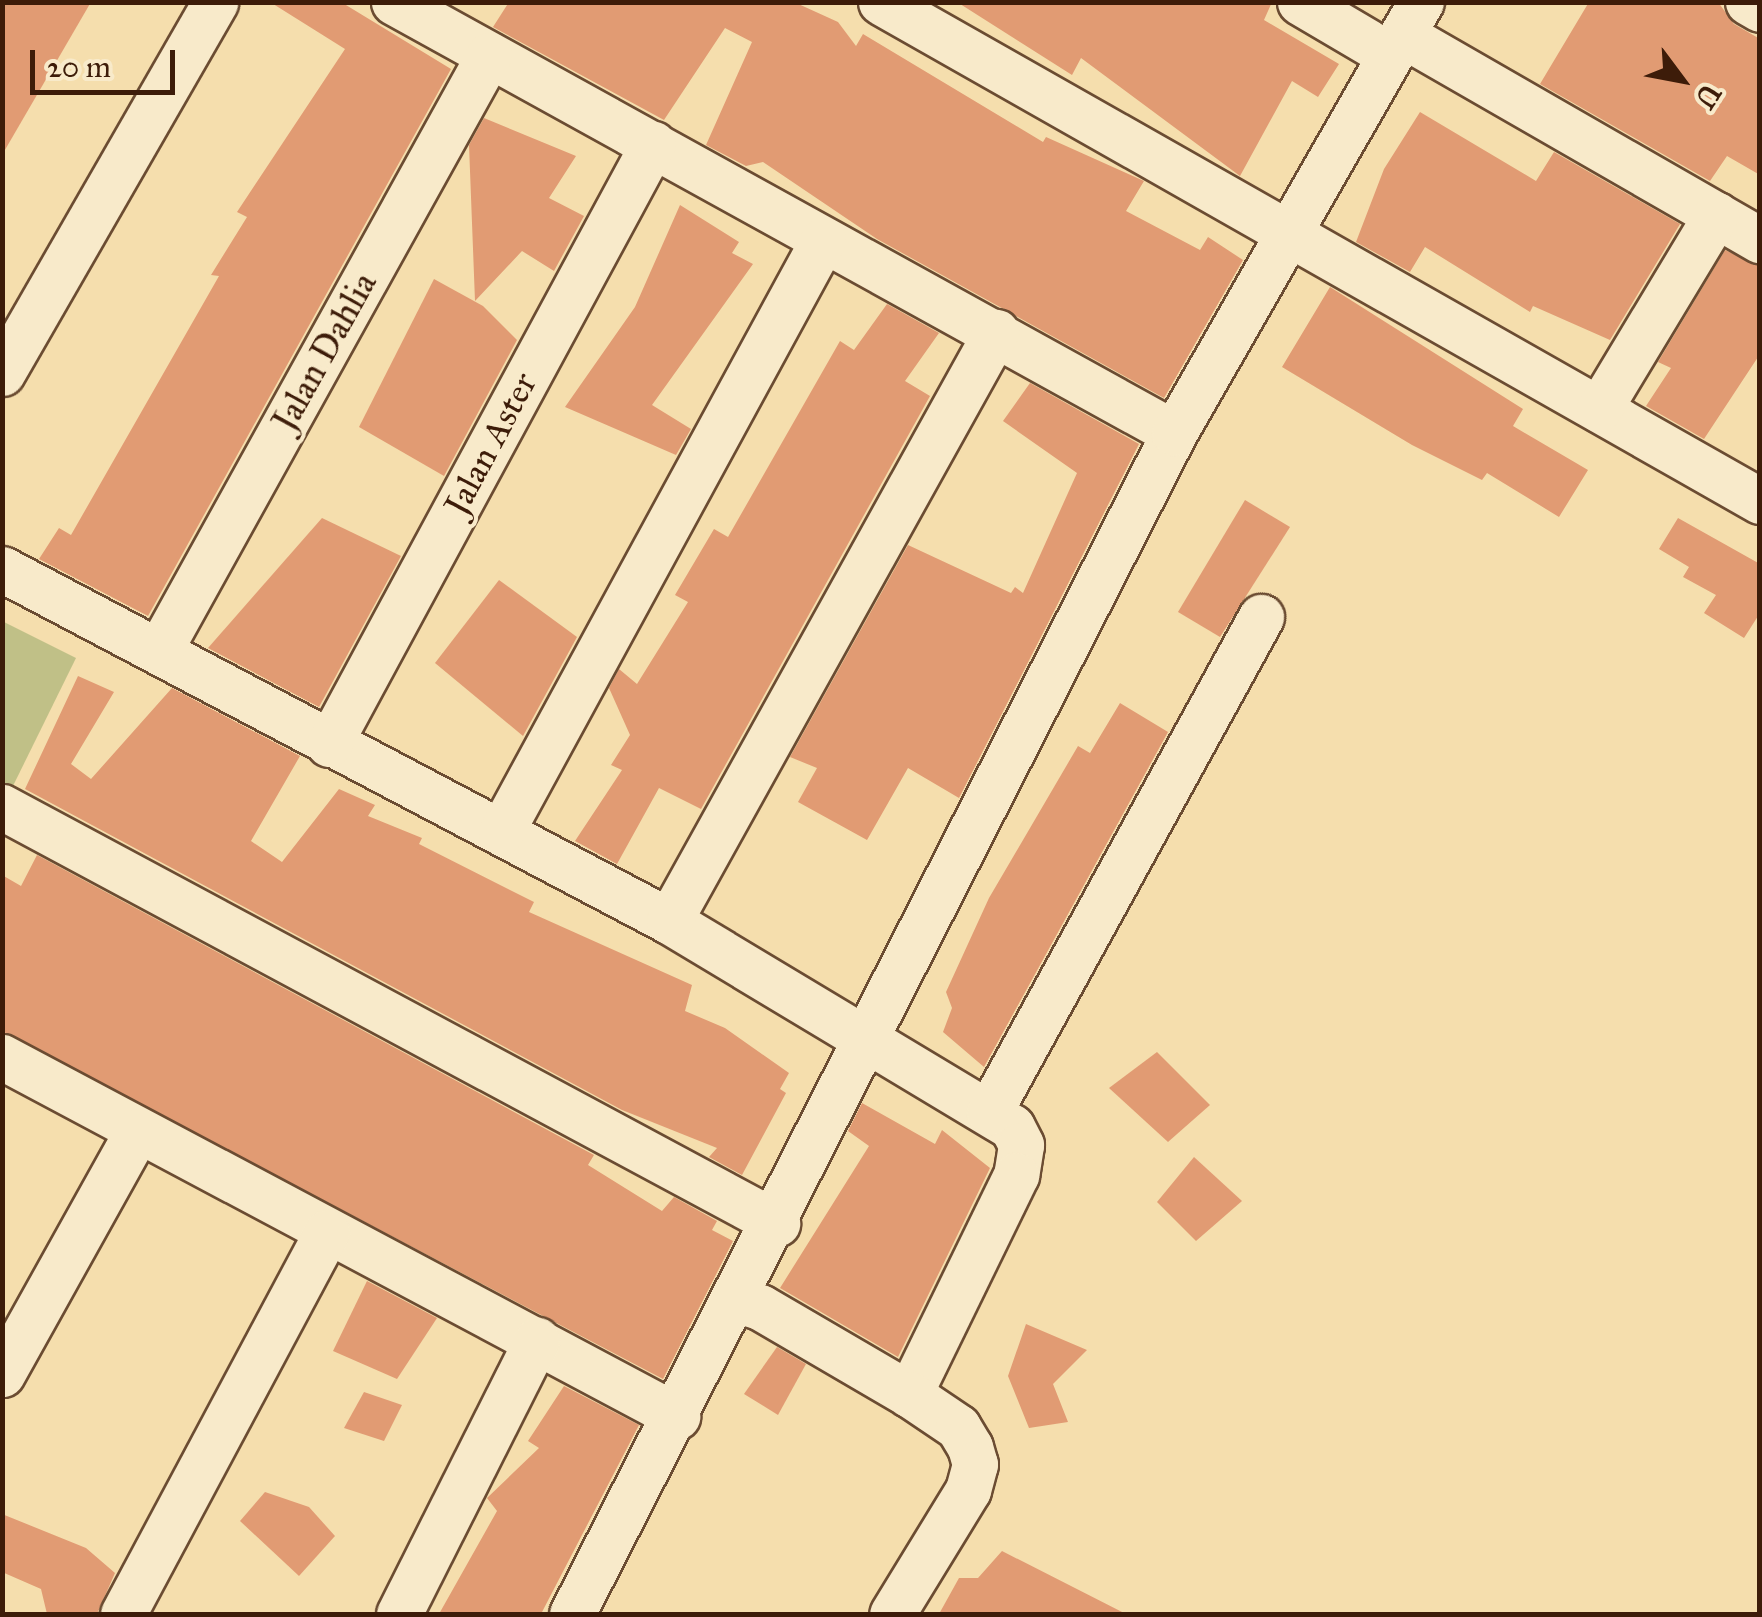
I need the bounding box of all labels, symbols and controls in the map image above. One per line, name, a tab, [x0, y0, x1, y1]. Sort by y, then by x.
scale bar	[35, 30, 180, 92]
north arrow	[1632, 30, 1732, 130]
text: 20 m	[47, 49, 111, 85]
text: U	[1687, 78, 1729, 115]
street label: Jalan Dahlia	[264, 265, 386, 439]
street label: Jalan Aster	[436, 366, 546, 522]

